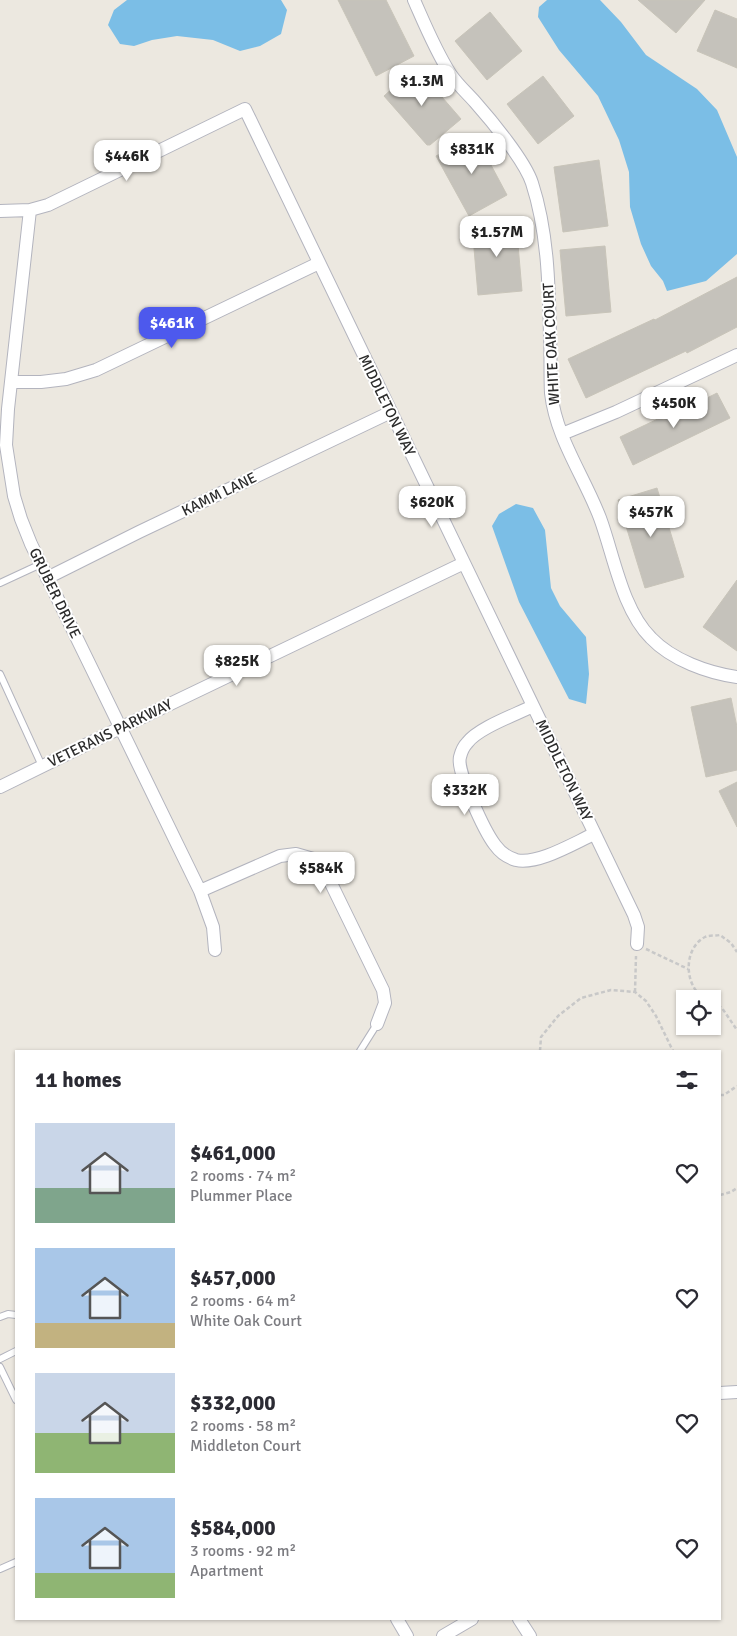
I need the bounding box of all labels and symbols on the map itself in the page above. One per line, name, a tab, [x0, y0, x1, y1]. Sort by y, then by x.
pin: $1.3M	[387, 64, 457, 107]
pin: $831K	[437, 132, 507, 175]
pin: $446K	[92, 140, 162, 182]
pin: $1.57M	[456, 216, 538, 258]
street label: WHITE OAK COURT	[539, 282, 563, 406]
pin: $461K	[137, 306, 207, 349]
street label: MIDDLETON WAY	[355, 351, 420, 459]
pin: $450K	[639, 386, 709, 429]
street label: KAMM LANE	[179, 468, 259, 520]
pin: $620K	[397, 486, 467, 528]
pin: $457K	[616, 496, 686, 538]
street label: GRUBER DRIVE	[25, 545, 85, 641]
pin: $825K	[202, 644, 272, 687]
street label: VETERANS PARKWAY	[45, 695, 175, 771]
street label: MIDDLETON WAY	[532, 716, 597, 824]
pin: $332K	[430, 774, 500, 816]
pin: $584K	[286, 852, 356, 894]

